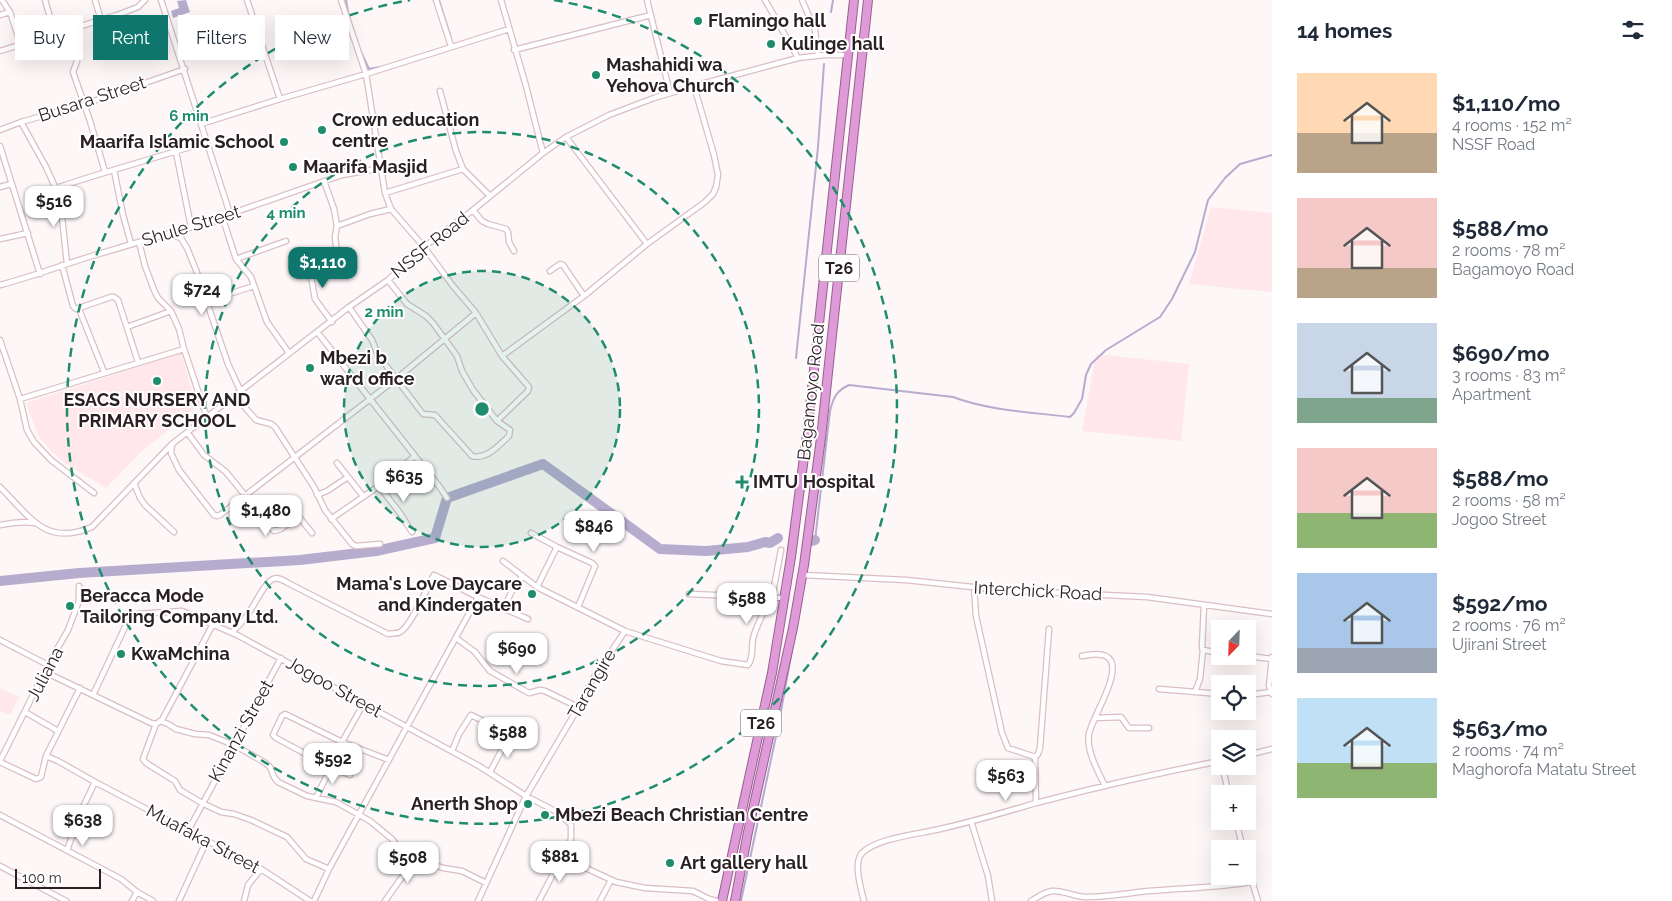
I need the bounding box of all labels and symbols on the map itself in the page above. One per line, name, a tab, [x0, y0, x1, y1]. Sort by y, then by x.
place label: Flamingo hall	[708, 10, 826, 31]
marker: Flamingo hall	[692, 15, 704, 27]
place label: Kulinge hall	[781, 33, 884, 54]
marker: Kulinge hall	[765, 38, 777, 50]
place label: Mashahidi wa Yehova Church	[606, 54, 735, 96]
marker: Mashahidi wa Yehova Church	[590, 69, 602, 81]
street label: Busara Street	[35, 71, 148, 126]
text: 6 min	[169, 107, 209, 125]
place label: Crown education centre	[332, 109, 479, 151]
marker: Crown education centre	[316, 124, 328, 136]
place label: Maarifa Islamic School	[80, 131, 274, 152]
marker: Maarifa Islamic School	[278, 136, 290, 148]
place label: Maarifa Masjid	[303, 156, 428, 177]
marker: Maarifa Masjid	[287, 161, 299, 173]
pin: $516	[24, 186, 84, 228]
street label: Shule Street	[139, 201, 243, 250]
text: 4 min	[266, 204, 306, 222]
street label: NSSF Road	[387, 207, 473, 282]
pin: $1,110	[282, 246, 364, 289]
road number: T26	[819, 254, 859, 282]
pin: $724	[172, 274, 232, 316]
text: 2 min	[365, 303, 403, 321]
street label: Bagamoyo Road	[793, 322, 828, 461]
place label: Mbezi b ward office	[320, 347, 415, 389]
marker: Mbezi b ward office	[304, 362, 316, 374]
marker: ESACS NURSERY AND PRIMARY SCHOOL	[151, 375, 163, 387]
place label: ESACS NURSERY AND PRIMARY SCHOOL	[64, 389, 251, 431]
centre of rings	[473, 400, 491, 418]
pin: $635	[374, 460, 434, 503]
place label: IMTU Hospital	[753, 471, 875, 492]
marker: IMTU Hospital	[735, 475, 749, 489]
pin: $1,480	[225, 494, 307, 537]
pin: $846	[564, 510, 624, 553]
place label: Mama's Love Daycare and Kindergaten	[336, 573, 522, 615]
street label: Interchick Road	[973, 577, 1103, 604]
pin: $588	[717, 582, 777, 625]
place label: Beracca Mode Tailoring Company Ltd.	[80, 585, 278, 627]
marker: Mama's Love Daycare and Kindergaten	[526, 588, 538, 600]
marker: Beracca Mode Tailoring Company Ltd.	[64, 600, 76, 612]
north arrow	[1211, 620, 1256, 665]
pin: $690	[487, 632, 547, 675]
street label: Juliana	[22, 643, 67, 704]
place label: KwaMchina	[131, 643, 230, 664]
street label: Tarangire	[563, 645, 620, 722]
marker: KwaMchina	[115, 648, 127, 660]
street label: Jogoo Street	[283, 652, 386, 722]
street label: Kinanzi Street	[204, 676, 277, 786]
road number: T26	[741, 710, 781, 736]
pin: $588	[478, 716, 538, 759]
pin: $592	[303, 742, 363, 785]
pin: $563	[976, 760, 1036, 802]
place label: Anerth Shop	[411, 793, 518, 814]
marker: Anerth Shop	[522, 798, 534, 810]
street label: Muafaka Street	[143, 800, 264, 877]
pin: $638	[53, 804, 113, 847]
place label: Mbezi Beach Christian Centre	[555, 804, 808, 825]
marker: Mbezi Beach Christian Centre	[539, 809, 551, 821]
pin: $881	[530, 840, 590, 883]
pin: $508	[378, 842, 438, 884]
place label: Art gallery hall	[680, 852, 808, 873]
marker: Art gallery hall	[664, 857, 676, 869]
scale bar	[15, 866, 101, 889]

